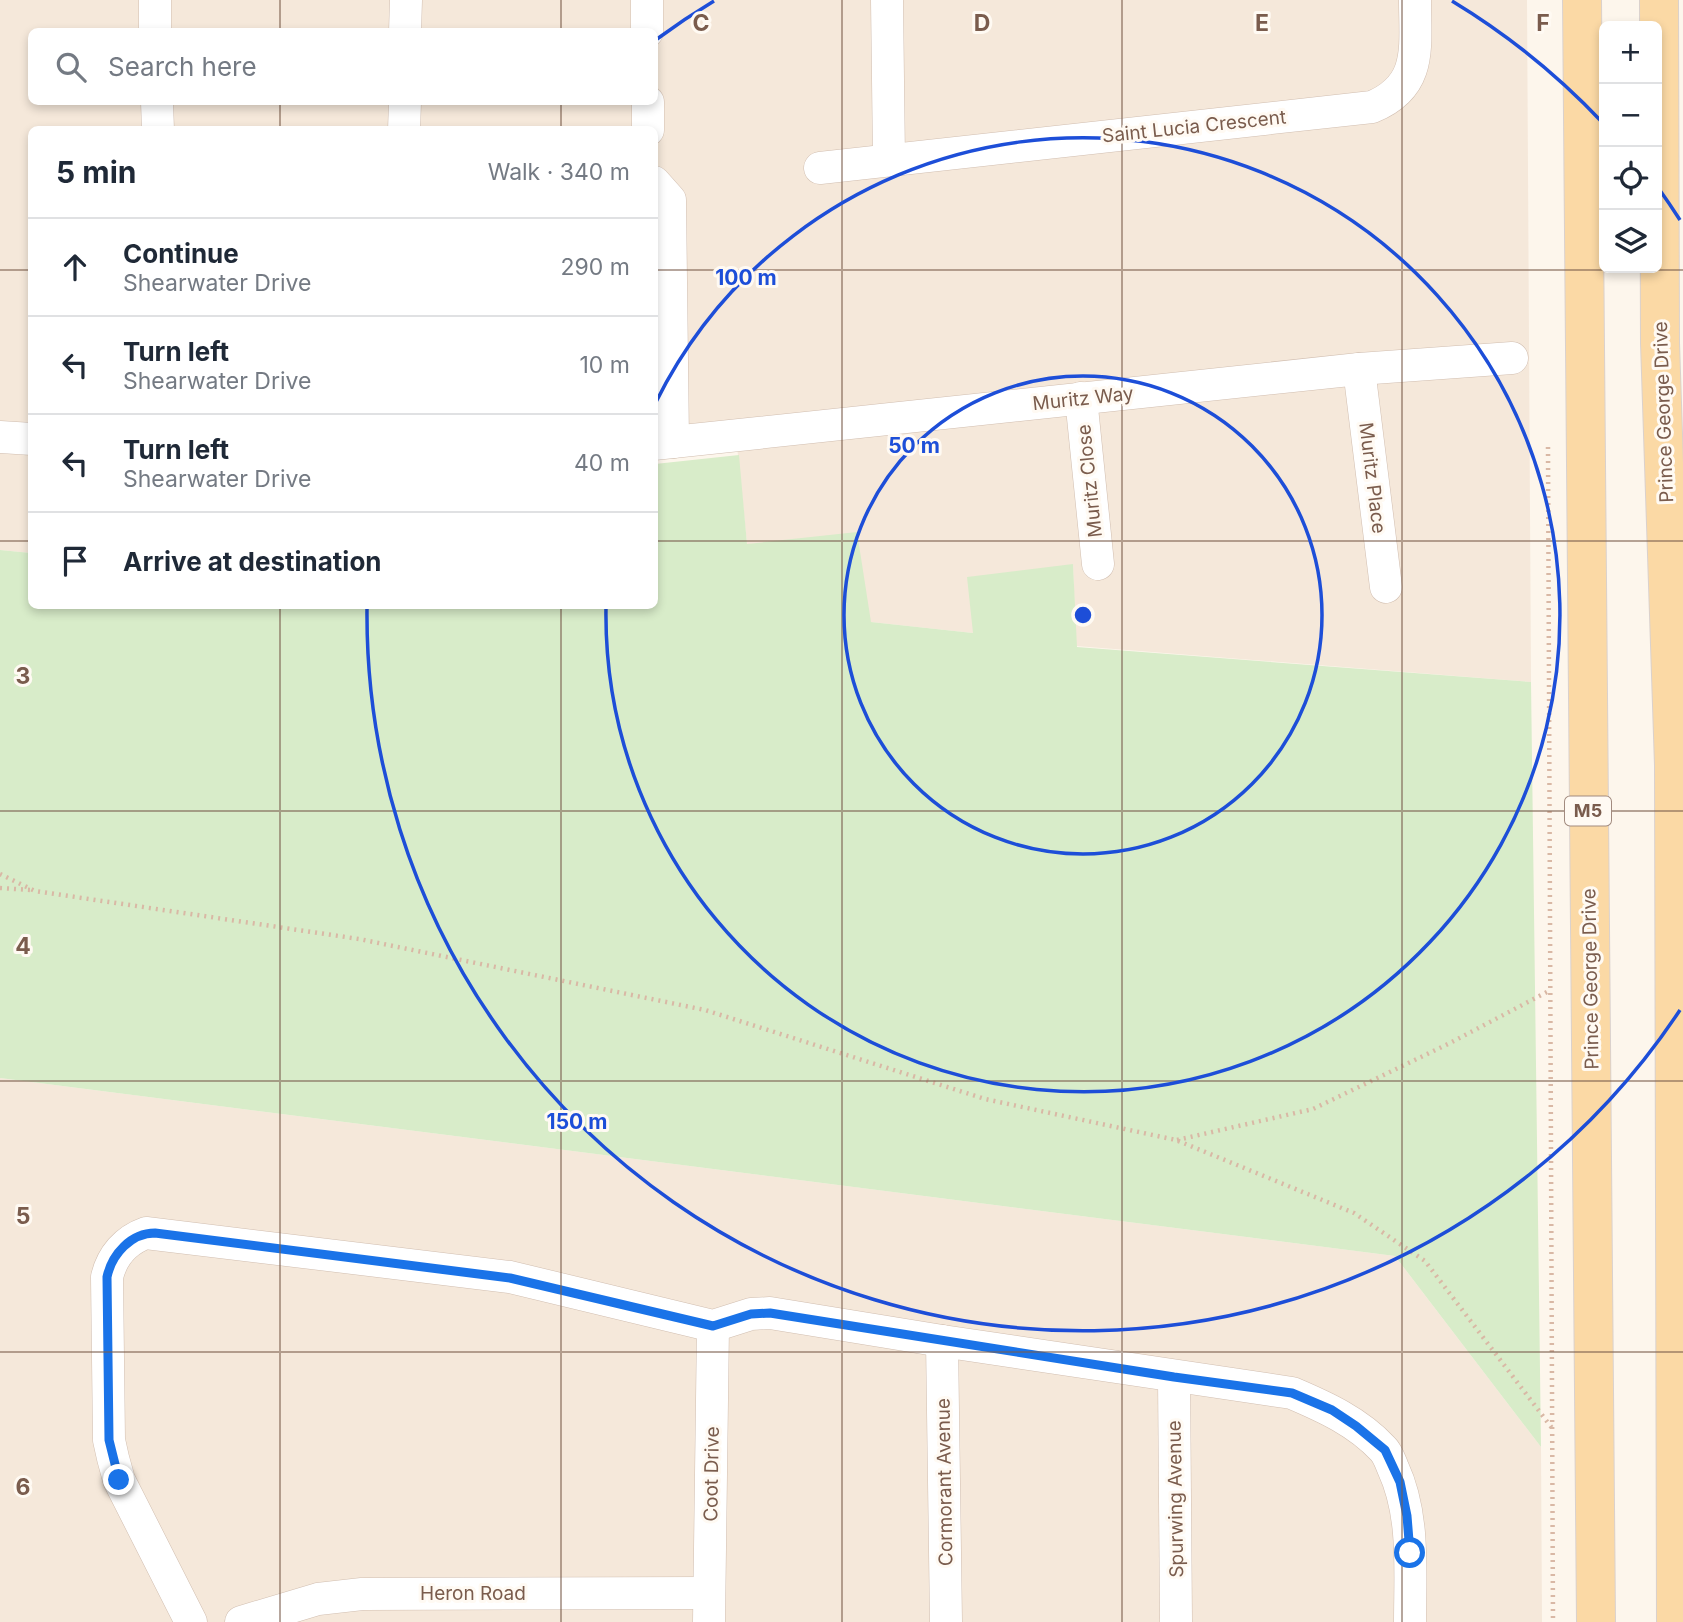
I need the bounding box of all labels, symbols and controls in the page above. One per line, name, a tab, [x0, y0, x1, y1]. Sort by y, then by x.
text: C	[692, 9, 710, 37]
text: D	[974, 9, 990, 37]
text: E	[1255, 9, 1269, 37]
text: F	[1536, 9, 1550, 37]
map controls	[1599, 21, 1662, 273]
button: +	[1599, 21, 1662, 84]
search box	[28, 28, 658, 105]
icon: search	[52, 48, 90, 86]
text: Search here	[108, 51, 257, 82]
button: −	[1599, 84, 1662, 147]
street label: Saint Lucia Crescent	[1101, 105, 1287, 148]
button: locate	[1599, 147, 1662, 210]
text: 5 min	[56, 154, 136, 190]
text: Walk · 340 m	[488, 158, 630, 186]
button: layers	[1599, 210, 1662, 273]
text: Continue	[123, 238, 239, 269]
icon: ahead	[56, 248, 94, 286]
text: 290 m	[561, 253, 630, 281]
text: 100 m	[715, 265, 777, 290]
text: Shearwater Drive	[123, 269, 311, 297]
street label: Prince George Drive	[1649, 321, 1678, 503]
text: Turn left	[123, 336, 229, 367]
icon: left	[56, 346, 94, 384]
text: 10 m	[580, 351, 630, 379]
text: Shearwater Drive	[123, 367, 311, 395]
street label: Muritz Way	[1031, 382, 1135, 415]
street label: Muritz Place	[1354, 421, 1391, 535]
street label: Muritz Close	[1072, 423, 1107, 539]
text: 50 m	[888, 433, 940, 458]
text: Turn left	[123, 434, 229, 465]
icon: left	[56, 444, 94, 482]
text: 40 m	[574, 449, 630, 477]
text: Shearwater Drive	[123, 465, 311, 493]
icon: arrive	[56, 542, 94, 580]
text: Arrive at destination	[123, 546, 382, 577]
centre of rings	[1071, 603, 1095, 627]
text: 3	[16, 662, 30, 690]
road number: M5	[1565, 796, 1611, 826]
street label: Prince George Drive	[1577, 888, 1604, 1070]
text: 4	[15, 932, 31, 960]
text: 150 m	[547, 1109, 607, 1134]
text: 5	[16, 1202, 30, 1230]
street label: Cormorant Avenue	[932, 1398, 957, 1566]
street label: Spurwing Avenue	[1163, 1420, 1188, 1578]
street label: Coot Drive	[699, 1426, 724, 1522]
route end	[103, 1464, 134, 1495]
text: 6	[16, 1473, 30, 1501]
route start	[1394, 1537, 1425, 1568]
street label: Heron Road	[420, 1582, 526, 1605]

